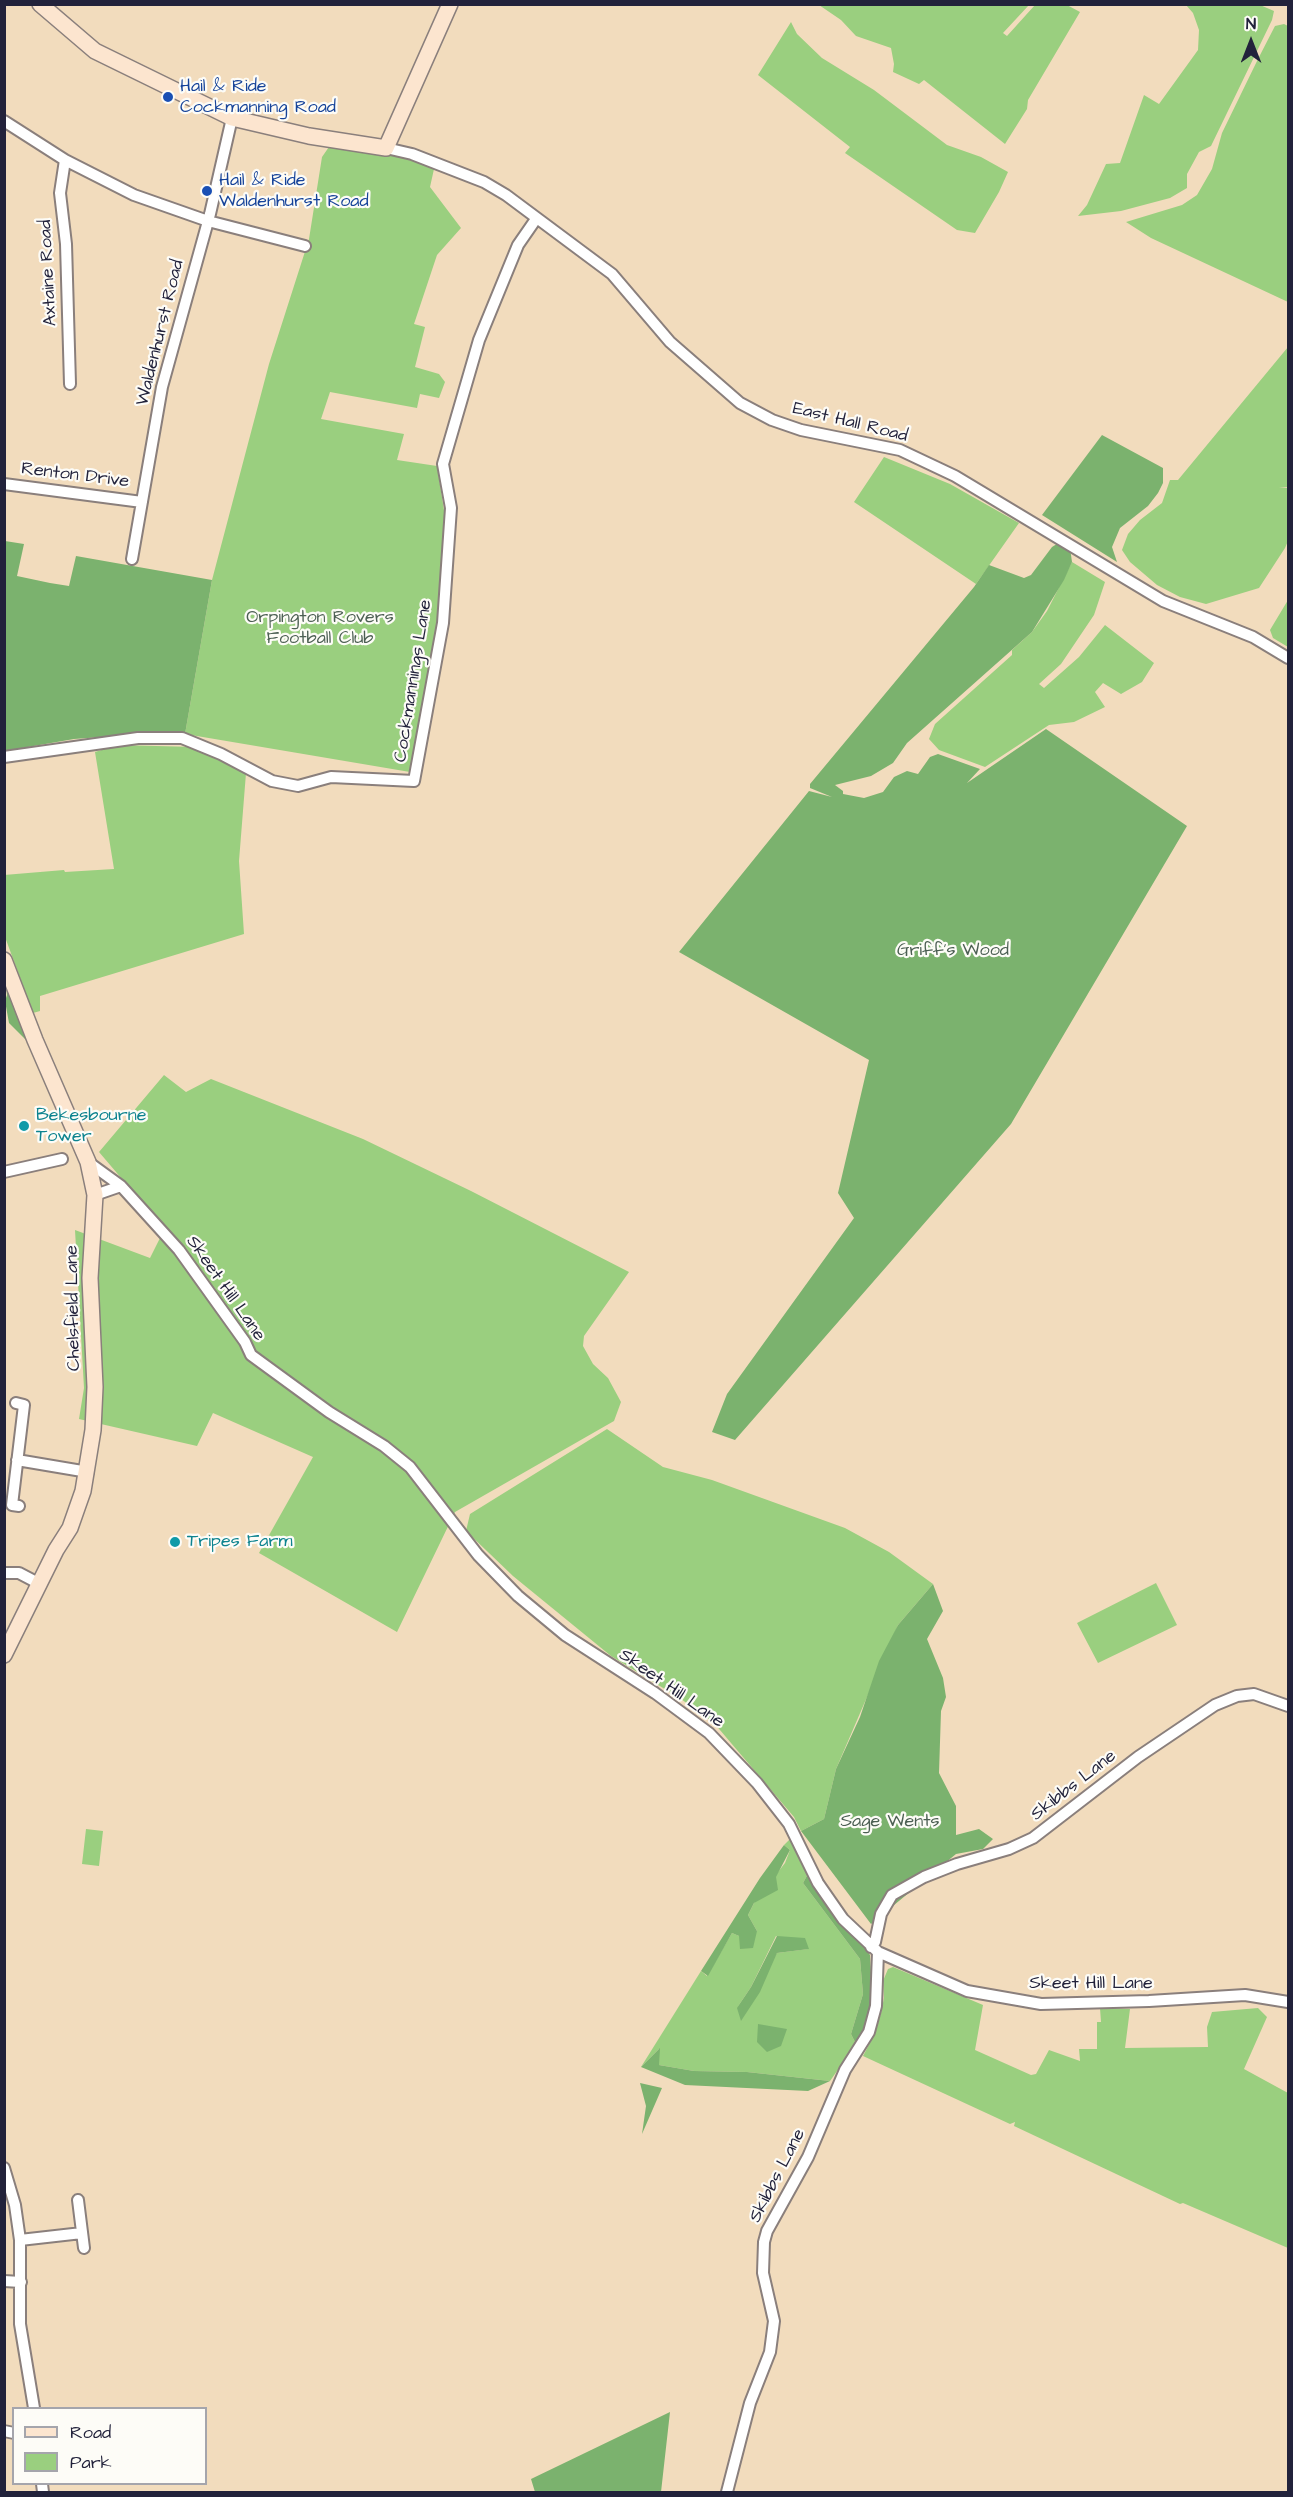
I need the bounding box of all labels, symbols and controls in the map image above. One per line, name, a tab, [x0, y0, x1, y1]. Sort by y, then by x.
north arrow	[1221, 12, 1281, 72]
text: N	[1246, 13, 1256, 35]
place label: Hail & Ride Cockmanning Road	[180, 76, 336, 118]
marker: Hail & Ride Cockmanning Road	[161, 90, 175, 104]
place label: Hail & Ride Waldenhurst Road	[219, 170, 369, 213]
marker: Hail & Ride Waldenhurst Road	[200, 184, 214, 198]
street label: Axtaine Road	[35, 219, 63, 327]
street label: Waldenhurst Road	[132, 258, 190, 408]
street label: East Hall Road	[790, 398, 910, 448]
street label: Renton Drive	[20, 459, 130, 493]
street label: Cockmannings Lane	[390, 598, 438, 764]
park label: Orpington Rovers Football Club	[246, 607, 394, 650]
park label: Griff's Wood	[897, 940, 1009, 962]
place label: Bekesbourne Tower	[36, 1105, 146, 1148]
marker: Bekesbourne Tower	[17, 1119, 31, 1133]
street label: Skeet Hill Lane	[181, 1232, 269, 1346]
street label: Chelsfield Lane	[62, 1245, 86, 1371]
place label: Tripes Farm	[187, 1531, 292, 1553]
marker: Tripes Farm	[168, 1535, 182, 1549]
street label: Skeet Hill Lane	[614, 1645, 728, 1733]
street label: Skibbs Lane	[1027, 1746, 1121, 1826]
park label: Sage Wents	[841, 1811, 939, 1833]
street label: Skeet Hill Lane	[1029, 1973, 1153, 1995]
street label: Skibbs Lane	[745, 2126, 811, 2226]
legend	[12, 2407, 207, 2485]
text: Road	[70, 2420, 111, 2445]
text: Park	[70, 2450, 112, 2475]

